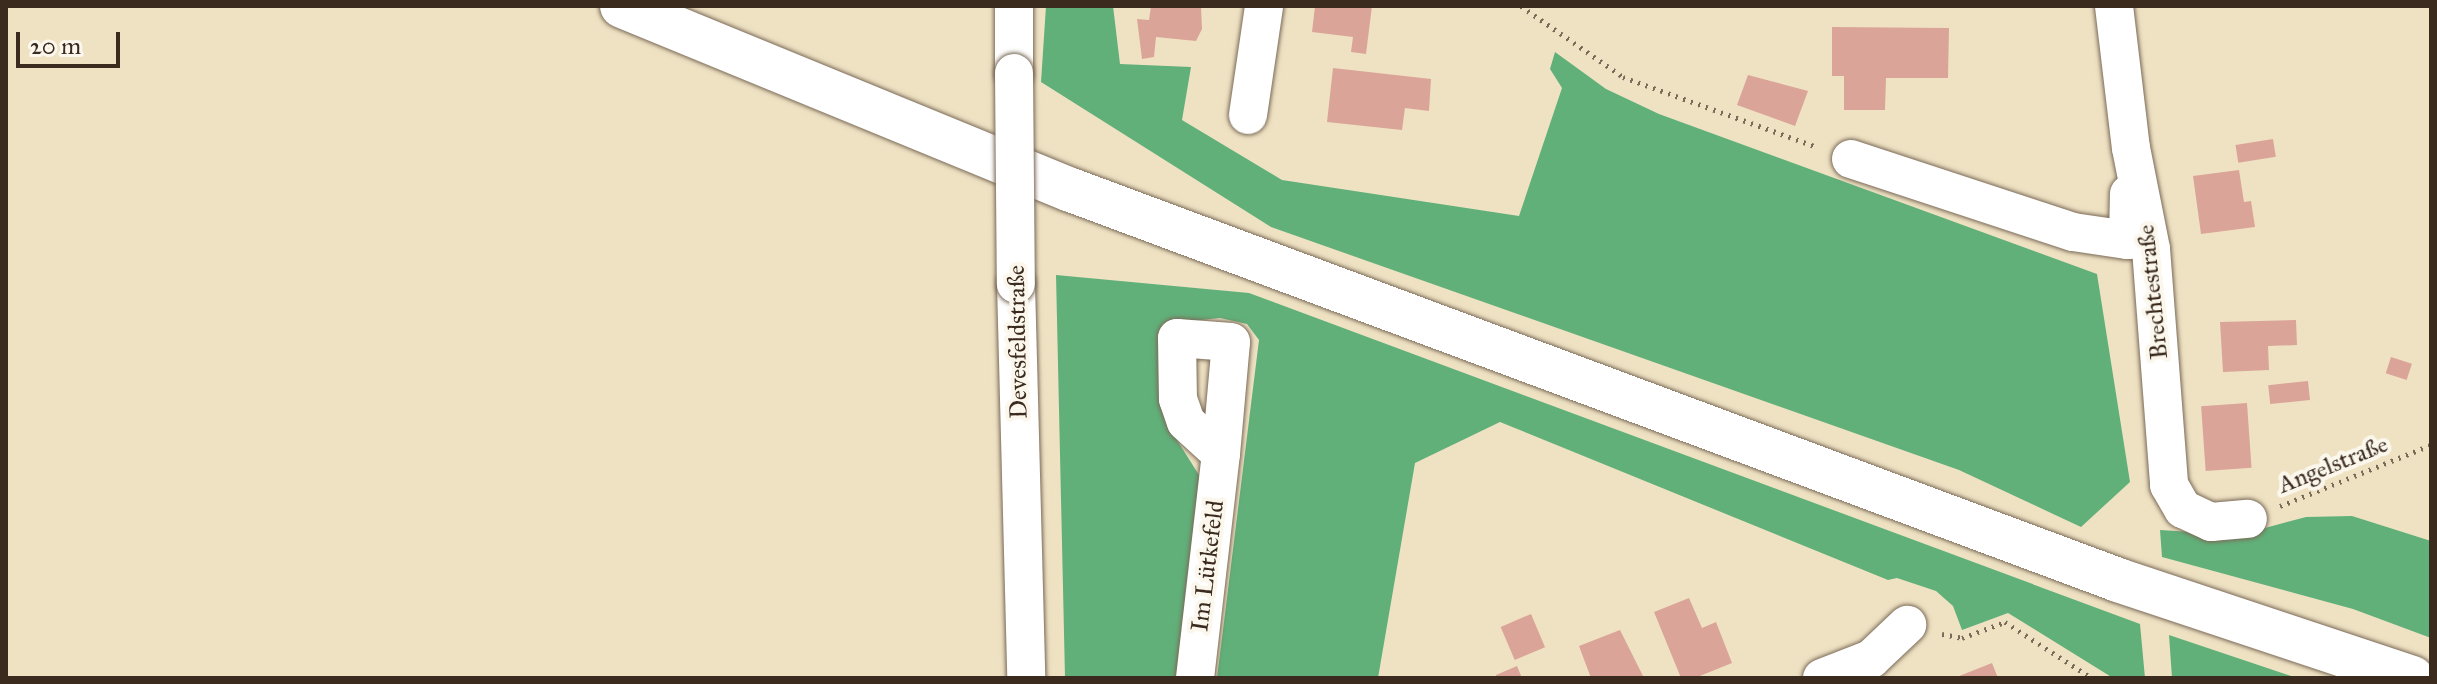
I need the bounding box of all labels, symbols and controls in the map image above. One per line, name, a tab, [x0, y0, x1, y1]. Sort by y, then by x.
scale bar	[20, 16, 124, 66]
text: 20 m	[30, 31, 81, 61]
street label: Brechtestraße	[2132, 223, 2174, 361]
street label: Devesfeldstraße	[1002, 265, 1034, 419]
street label: Angelstraße	[2274, 430, 2392, 500]
street label: Im Lütkefeld	[1186, 499, 1230, 633]

